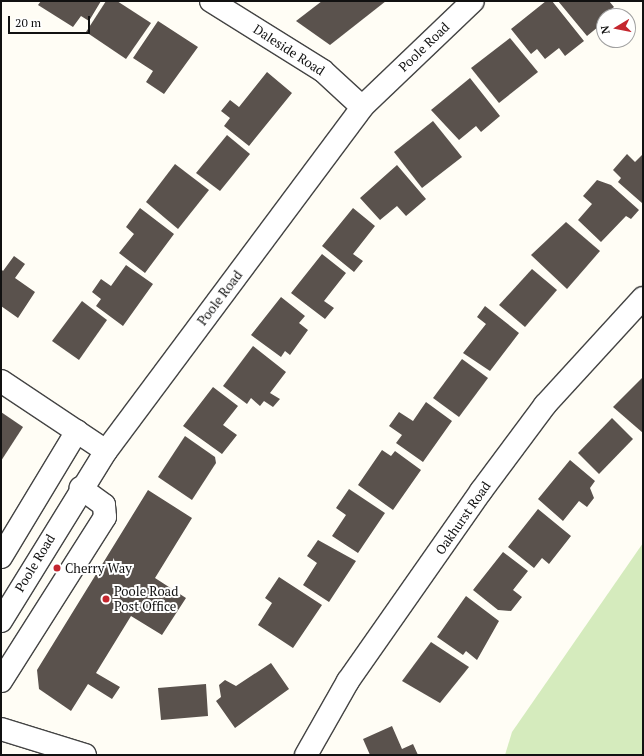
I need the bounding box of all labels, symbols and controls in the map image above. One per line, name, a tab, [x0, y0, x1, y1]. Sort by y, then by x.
scale bar	[10, 8, 92, 34]
north arrow	[596, 8, 636, 48]
text: 20 m	[15, 15, 41, 30]
street label: Poole Road	[395, 19, 453, 75]
street label: Daleside Road	[251, 21, 327, 79]
text: N	[598, 25, 613, 35]
street label: Poole Road	[194, 268, 246, 328]
street label: Oakhurst Road	[432, 478, 494, 558]
street label: Poole Road	[12, 531, 58, 595]
place label: Cherry Way	[65, 560, 132, 576]
marker: Cherry Way	[52, 563, 62, 573]
place label: Poole Road Post Office	[114, 584, 178, 615]
marker: Poole Road Post Office	[101, 594, 111, 604]

